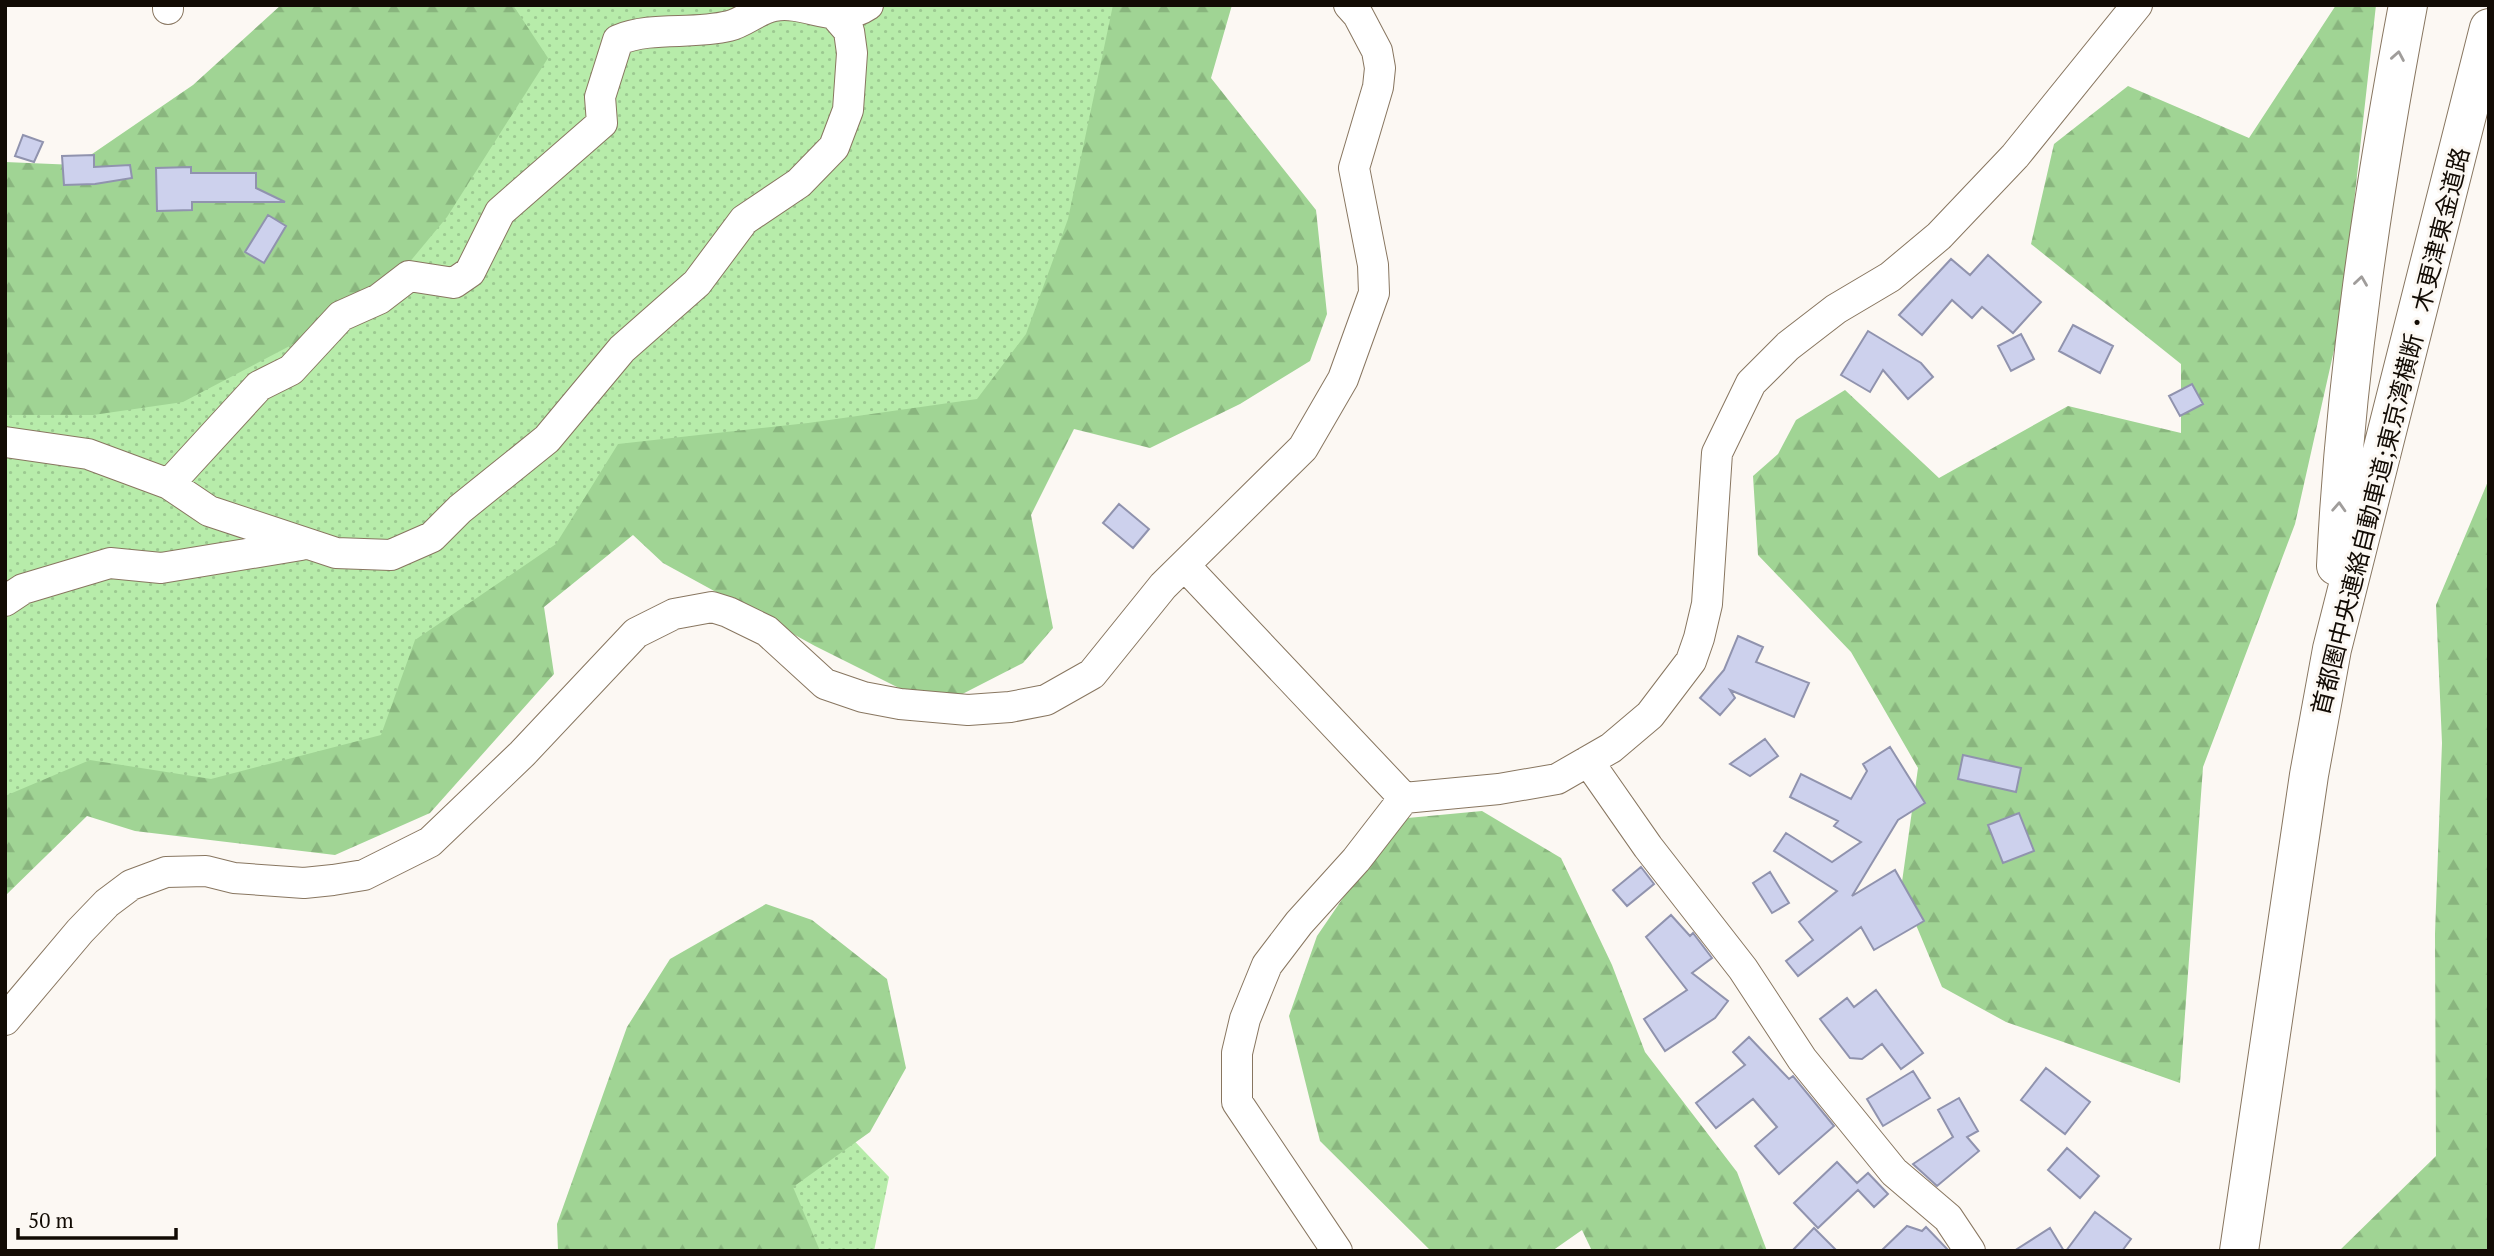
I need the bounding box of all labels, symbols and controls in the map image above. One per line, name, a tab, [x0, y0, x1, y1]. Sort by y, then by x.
one-way arrow	[2390, 50, 2405, 62]
street label: 首都圏中央連絡自動車道;東京湾横断・木更津東金道路	[2304, 144, 2476, 718]
one-way arrow	[2354, 275, 2369, 287]
one-way arrow	[2331, 501, 2346, 512]
scale bar	[18, 1196, 175, 1240]
text: 50 m	[28, 1206, 74, 1234]

